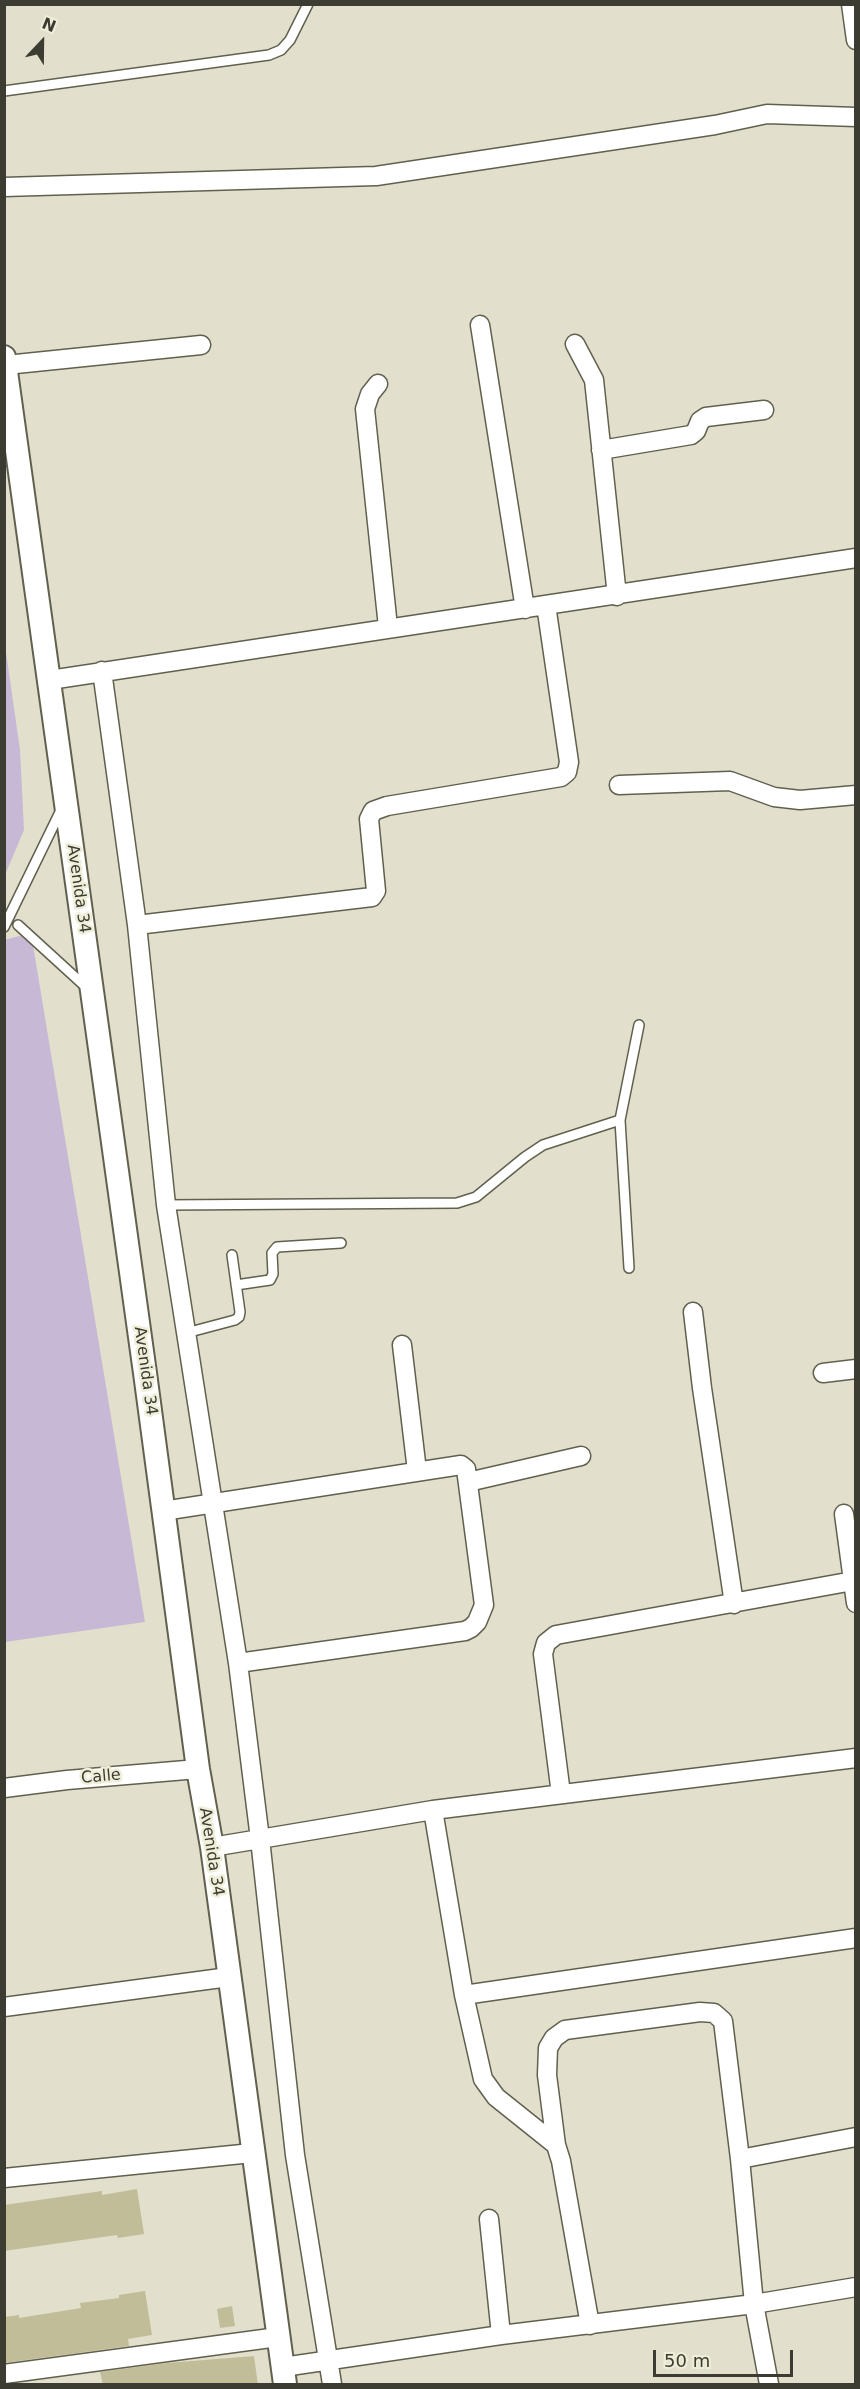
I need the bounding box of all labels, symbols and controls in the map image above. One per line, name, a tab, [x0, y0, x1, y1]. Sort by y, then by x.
north arrow	[12, 12, 72, 72]
text: N	[39, 14, 59, 36]
street label: Avenida 34	[62, 843, 94, 935]
street label: Avenida 34	[129, 1325, 161, 1417]
street label: Calle	[80, 1766, 122, 1788]
street label: Avenida 34	[195, 1806, 227, 1898]
scale bar	[656, 2338, 796, 2376]
text: 50 m	[664, 2350, 710, 2371]

